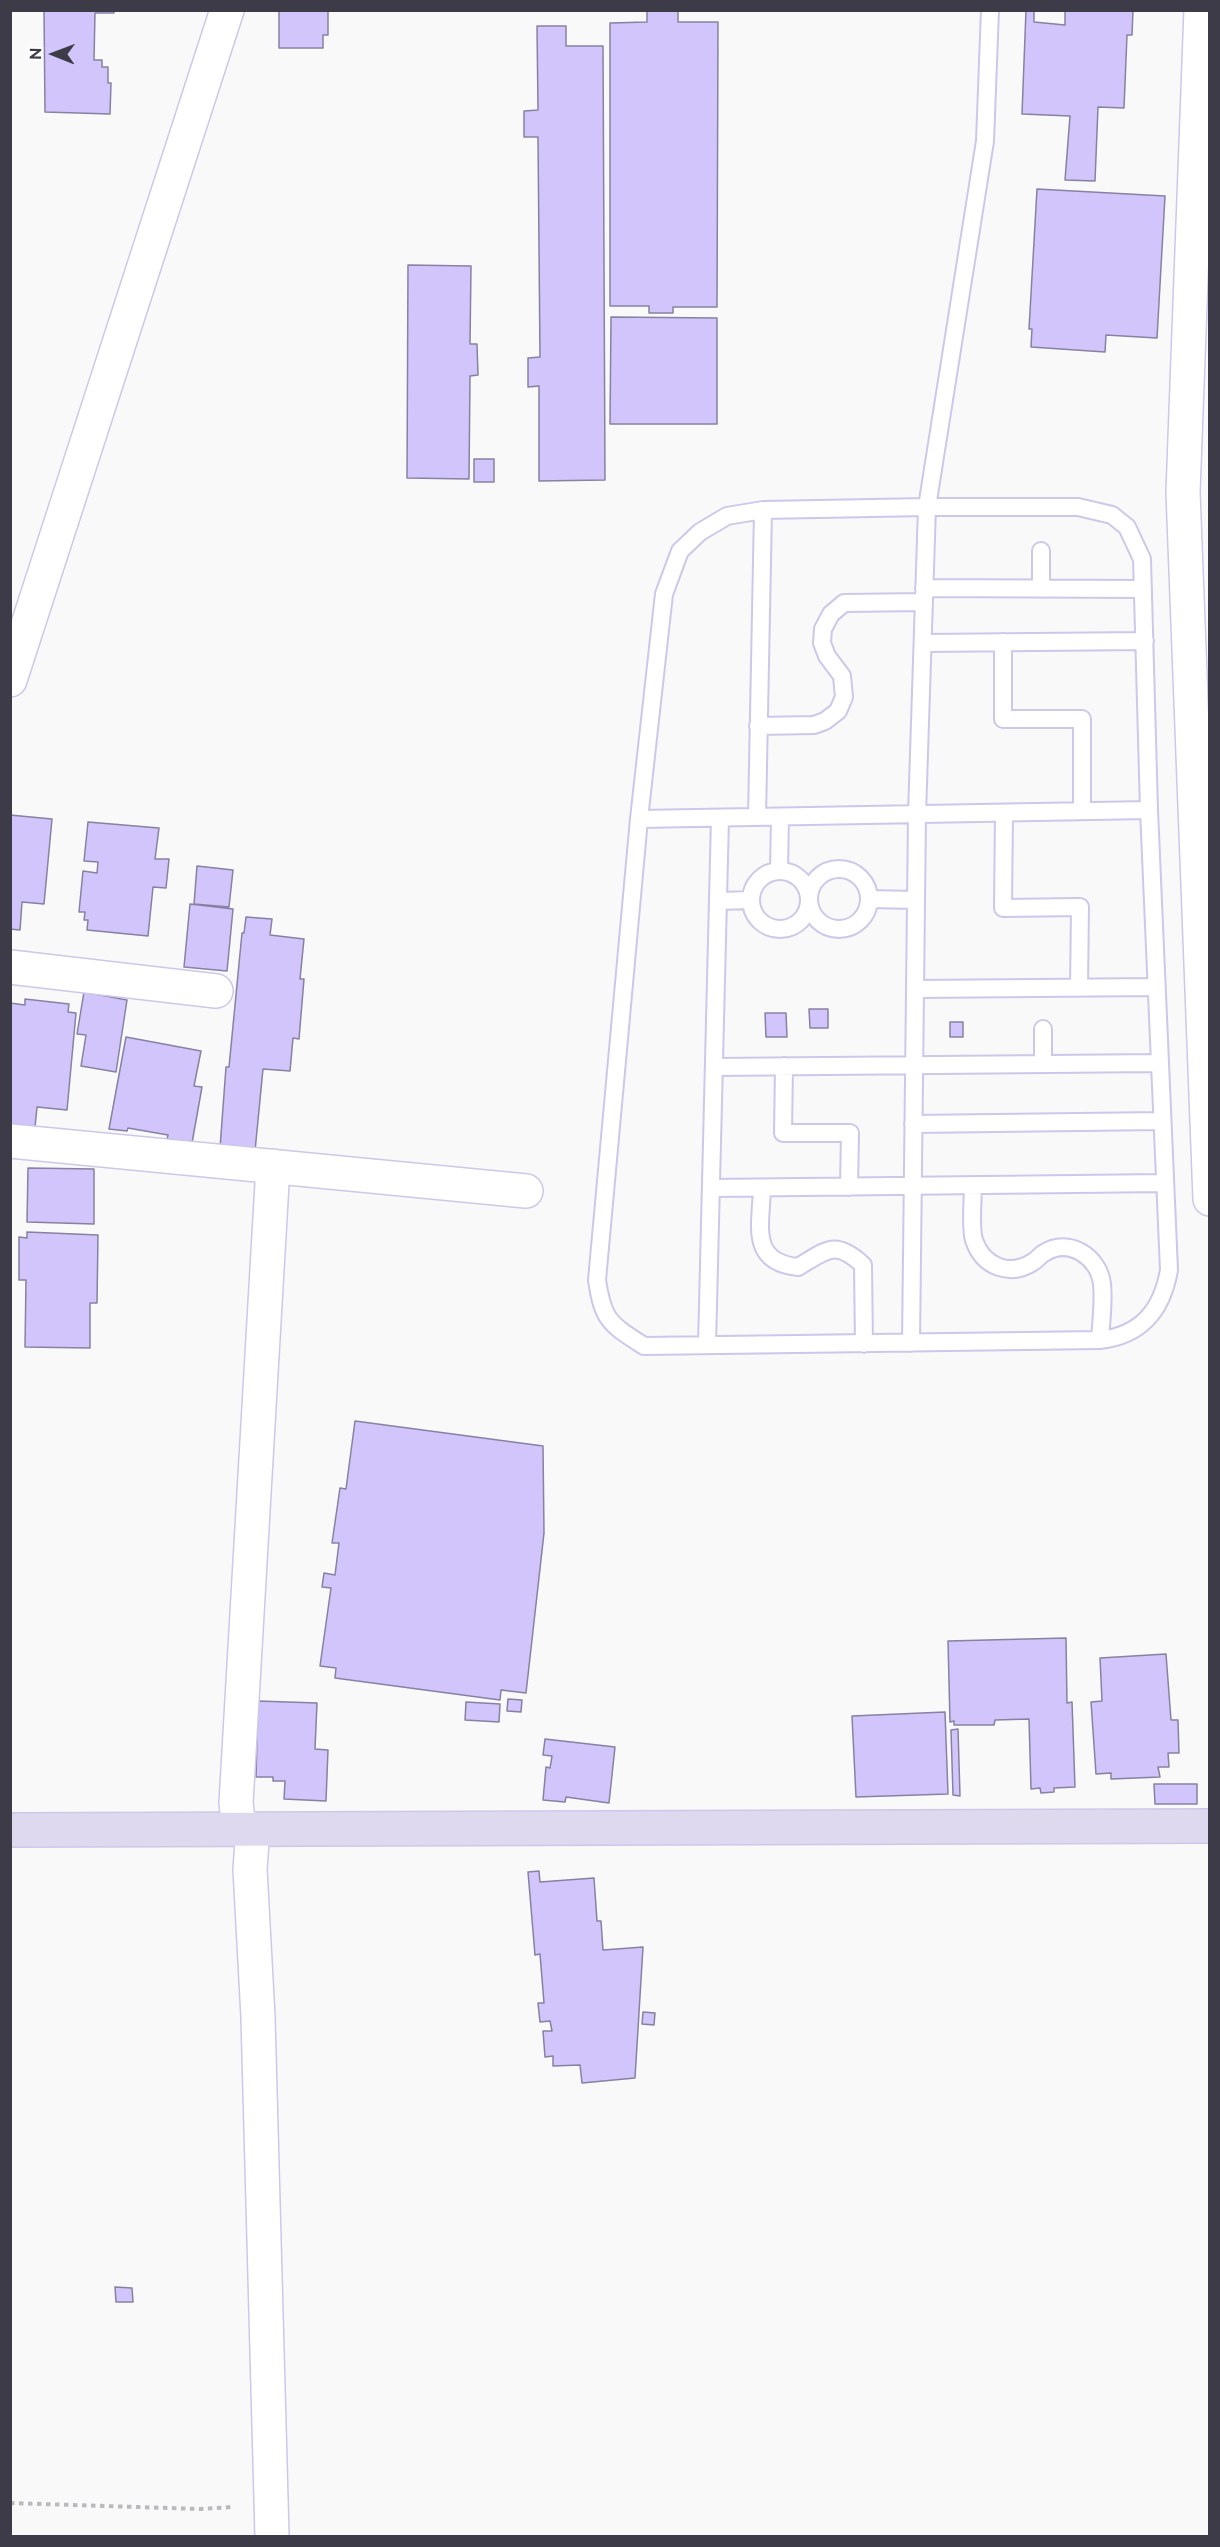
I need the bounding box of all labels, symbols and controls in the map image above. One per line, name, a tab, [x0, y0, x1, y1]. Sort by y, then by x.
north arrow	[24, 24, 84, 84]
text: N	[26, 47, 45, 60]

